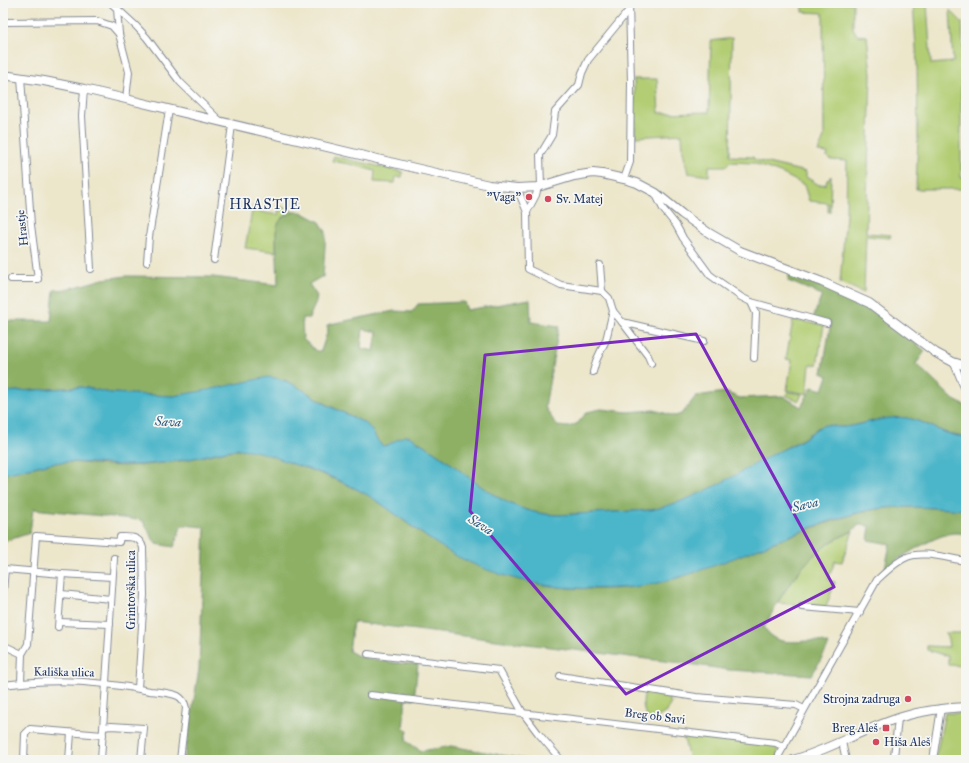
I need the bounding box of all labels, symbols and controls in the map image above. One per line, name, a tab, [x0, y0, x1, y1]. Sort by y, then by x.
place label: "Vaga"	[487, 190, 521, 205]
marker: "Vaga"	[524, 192, 534, 202]
place label: Sv. Matej	[556, 192, 603, 206]
marker: Sv. Matej	[543, 194, 553, 204]
district label: HRASTJE	[229, 196, 301, 214]
street label: Hrastje	[13, 209, 31, 247]
water label: Sava	[153, 413, 181, 431]
water label: Sava	[790, 494, 820, 516]
water label: Sava	[464, 511, 496, 539]
street label: Grintovška ulica	[124, 549, 138, 630]
street label: Kališka ulica	[34, 664, 95, 680]
place label: Strojna zadruga	[823, 692, 901, 707]
marker: Strojna zadruga	[903, 694, 913, 704]
street label: Breg ob Savi	[624, 705, 687, 728]
place label: Breg Aleš	[832, 721, 878, 736]
marker: Breg Aleš	[881, 723, 891, 733]
place label: Hiša Aleš	[884, 735, 930, 749]
marker: Hiša Aleš	[871, 737, 881, 747]

